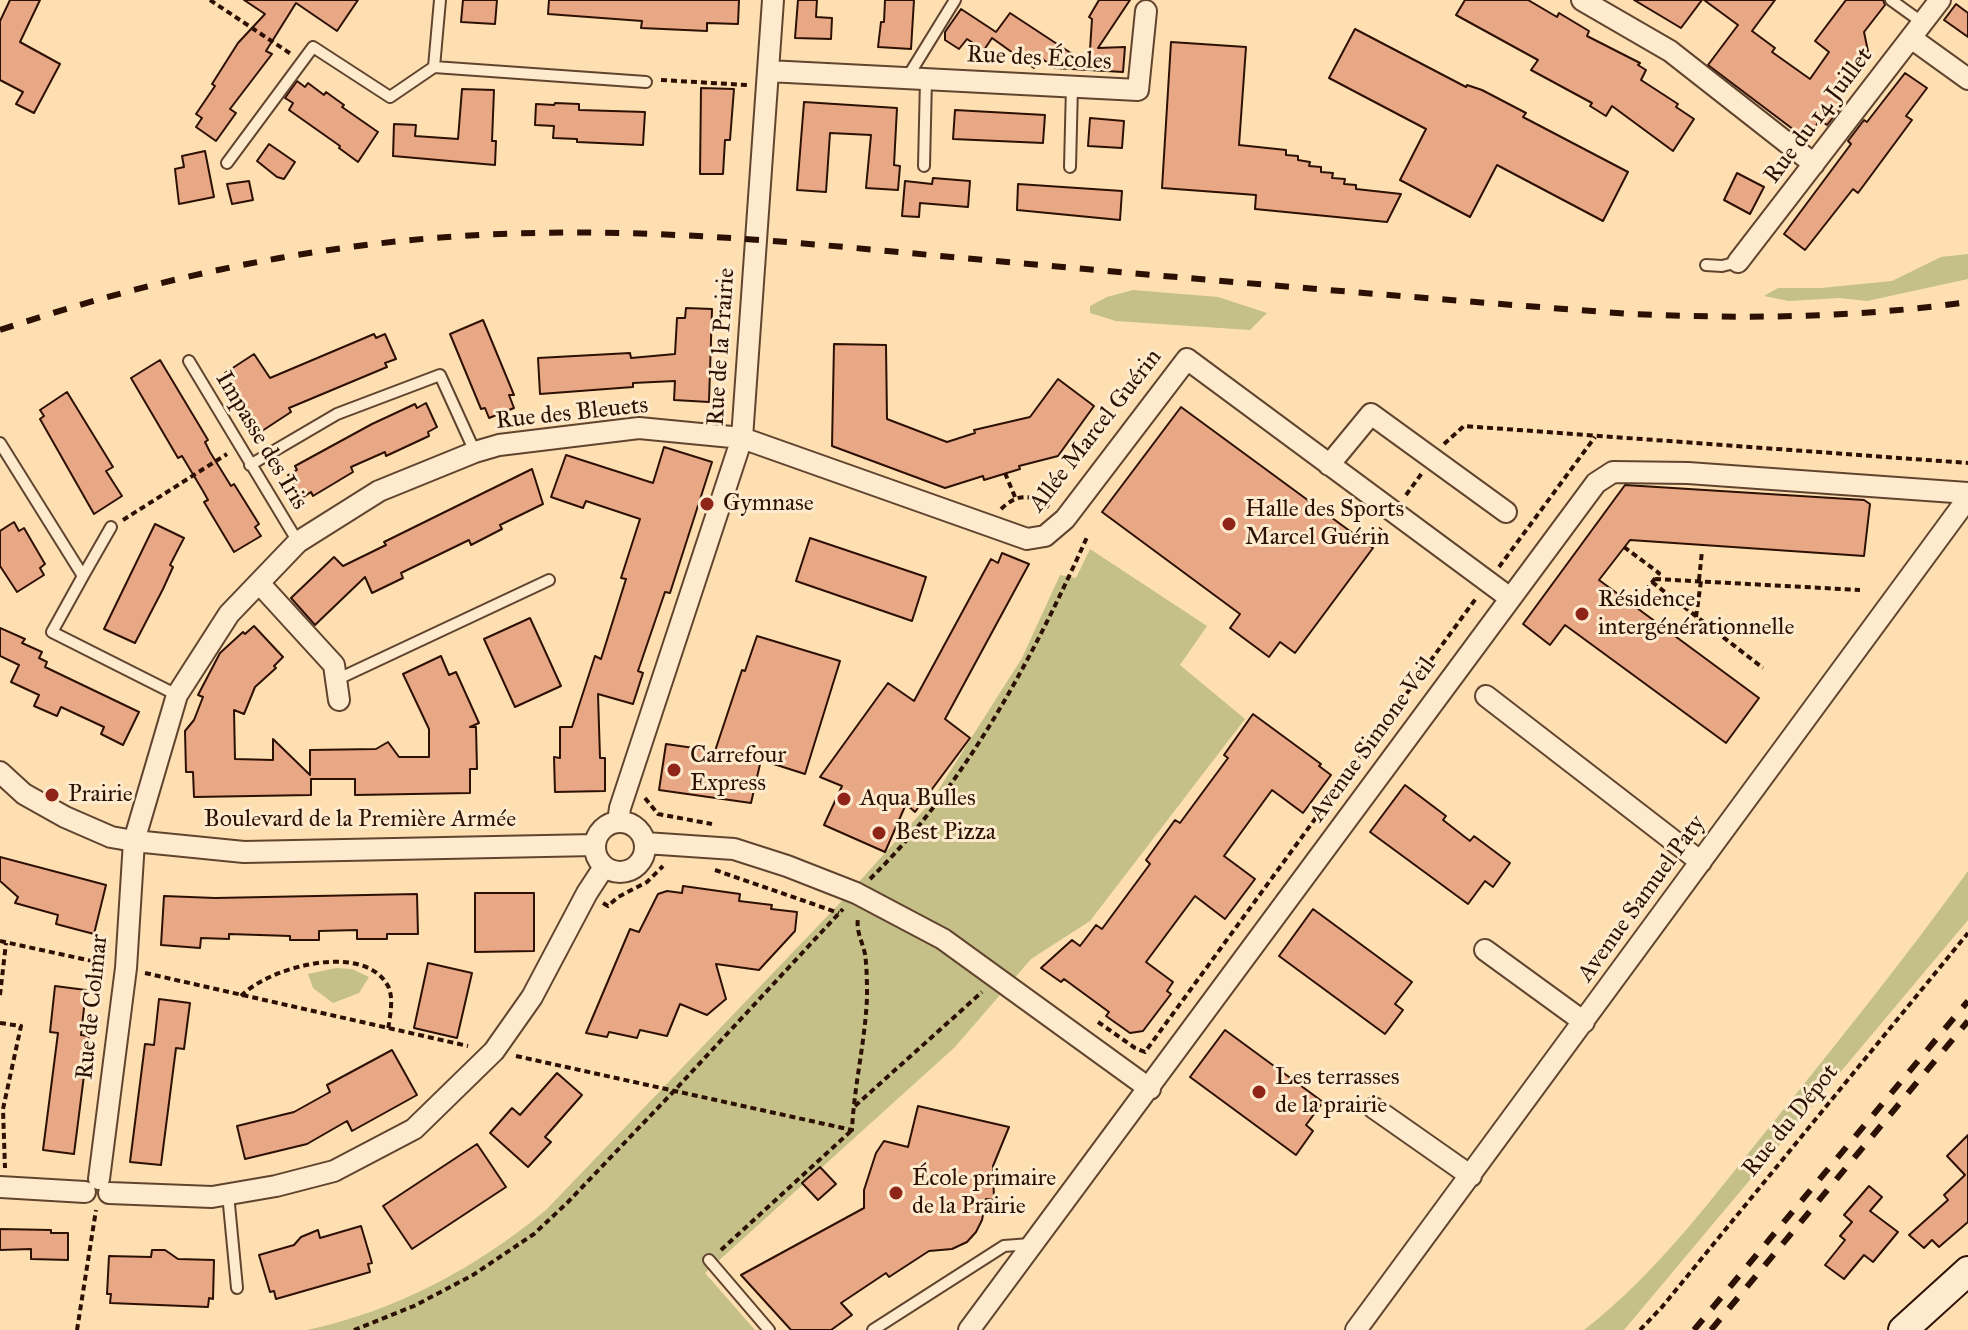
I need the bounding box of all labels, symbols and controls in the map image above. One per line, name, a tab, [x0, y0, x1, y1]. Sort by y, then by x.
street label: Rue des Écoles	[966, 41, 1112, 77]
street label: Rue du 14 Juillet	[1759, 42, 1879, 190]
street label: Rue de la Prairie	[702, 267, 742, 427]
street label: Allée Marcel Guérin	[1023, 344, 1169, 518]
street label: Impasse des Iris	[209, 367, 313, 515]
street label: Rue des Bleuets	[494, 392, 650, 436]
place label: Gymnase	[723, 490, 814, 518]
marker: Gymnase	[698, 495, 716, 513]
place label: Halle des Sports Marcel Guérin	[1245, 496, 1404, 552]
marker: Halle des Sports Marcel Guérin	[1220, 515, 1238, 533]
place label: Résidence intergénérationnelle	[1598, 586, 1794, 642]
marker: Résidence intergénérationnelle	[1573, 605, 1591, 623]
street label: Avenue Simone Veil	[1304, 652, 1442, 828]
place label: Carrefour Express	[690, 742, 786, 798]
marker: Carrefour Express	[665, 761, 683, 779]
place label: Prairie	[68, 781, 133, 809]
place label: Aqua Bulles	[860, 785, 976, 813]
marker: Prairie	[43, 786, 61, 804]
marker: Aqua Bulles	[835, 790, 853, 808]
street label: Boulevard de la Première Armée	[204, 806, 516, 834]
street label: Avenue Samuel Paty	[1572, 810, 1712, 988]
place label: Best Pizza	[895, 819, 996, 847]
marker: Best Pizza	[870, 824, 888, 842]
street label: Rue de Colmar	[71, 933, 115, 1081]
street label: Rue du Dépot	[1737, 1059, 1845, 1183]
place label: Les terrasses de la prairie	[1275, 1064, 1400, 1120]
marker: Les terrasses de la prairie	[1250, 1083, 1268, 1101]
place label: École primaire de la Prairie	[912, 1165, 1056, 1221]
marker: École primaire de la Prairie	[887, 1184, 905, 1202]

